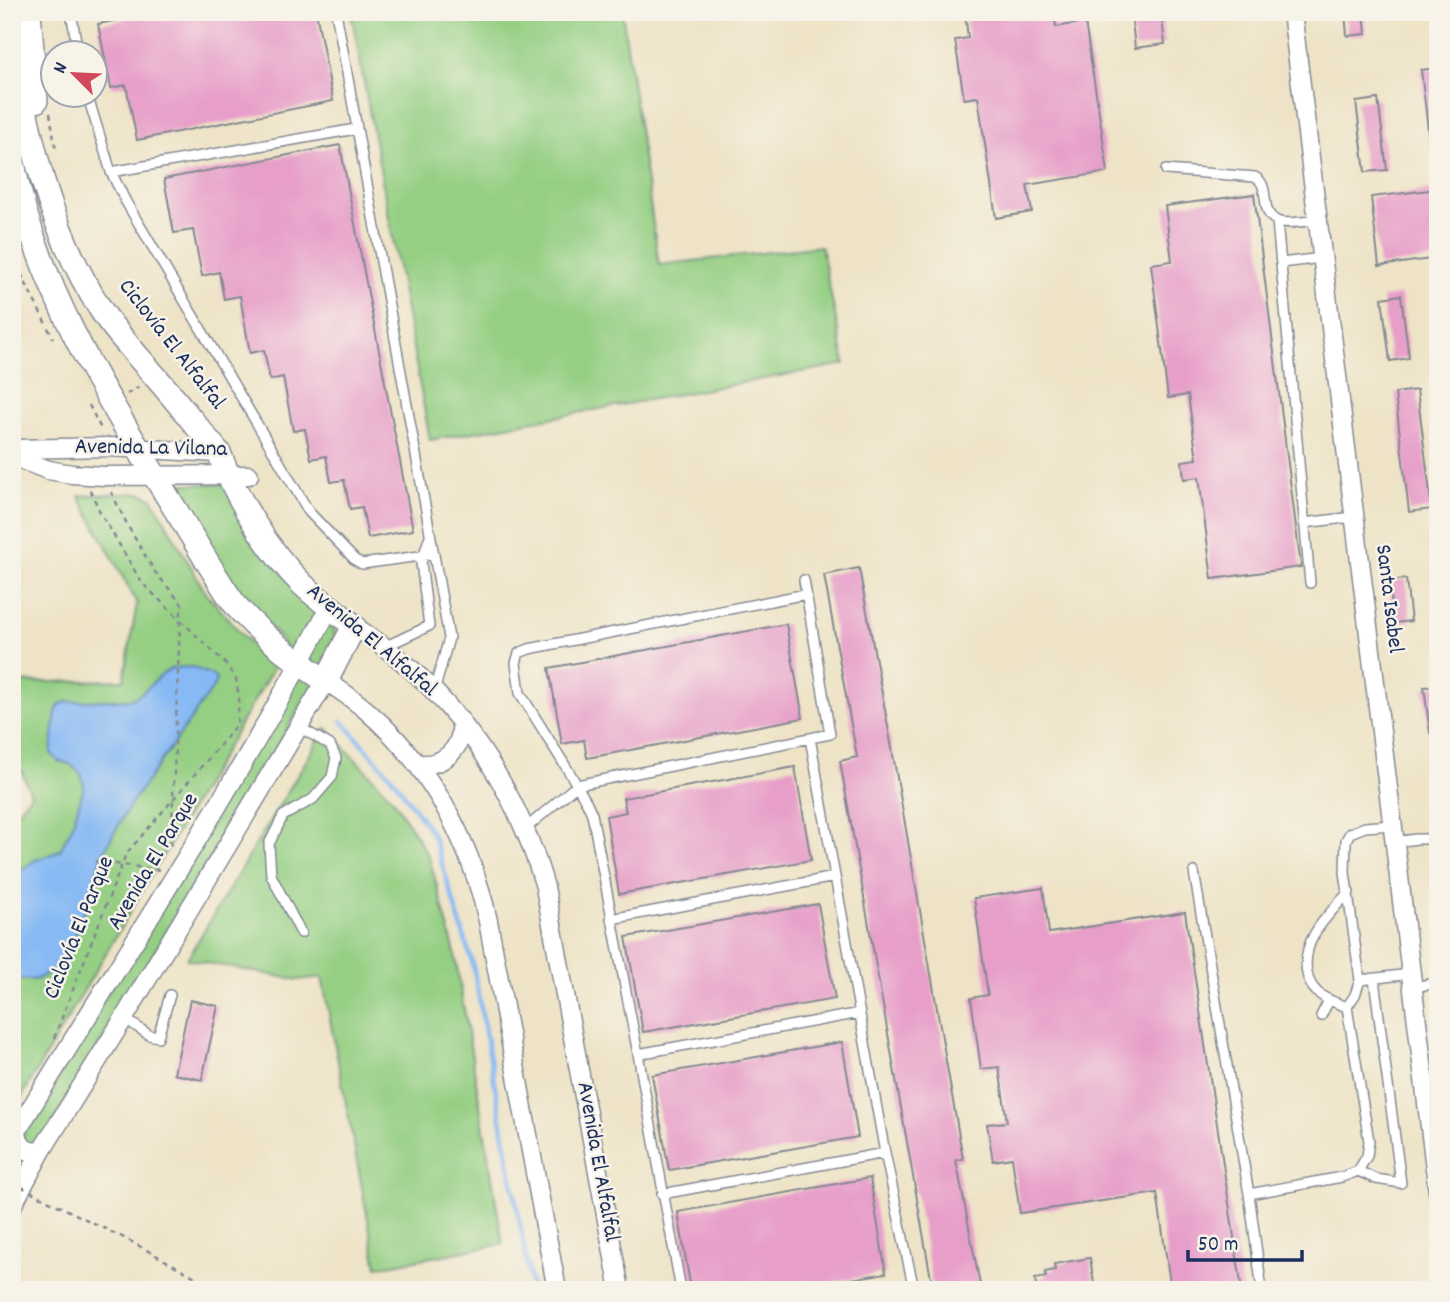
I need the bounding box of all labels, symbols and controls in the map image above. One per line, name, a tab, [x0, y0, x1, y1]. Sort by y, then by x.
north arrow	[38, 38, 108, 108]
text: N	[47, 59, 76, 78]
street label: Ciclovía El Alfalfal	[109, 272, 233, 418]
street label: Avenida La Vilana	[75, 431, 229, 467]
street label: Santa Isabel	[1365, 543, 1411, 656]
street label: Avenida El Alfalfal	[298, 576, 444, 706]
street label: Avenida El Parque	[100, 787, 208, 937]
street label: Ciclovía El Parque	[36, 852, 124, 1004]
street label: Avenida El Alfalfal	[567, 1079, 627, 1245]
scale bar	[1188, 1218, 1301, 1262]
text: 50 m	[1198, 1231, 1238, 1261]

